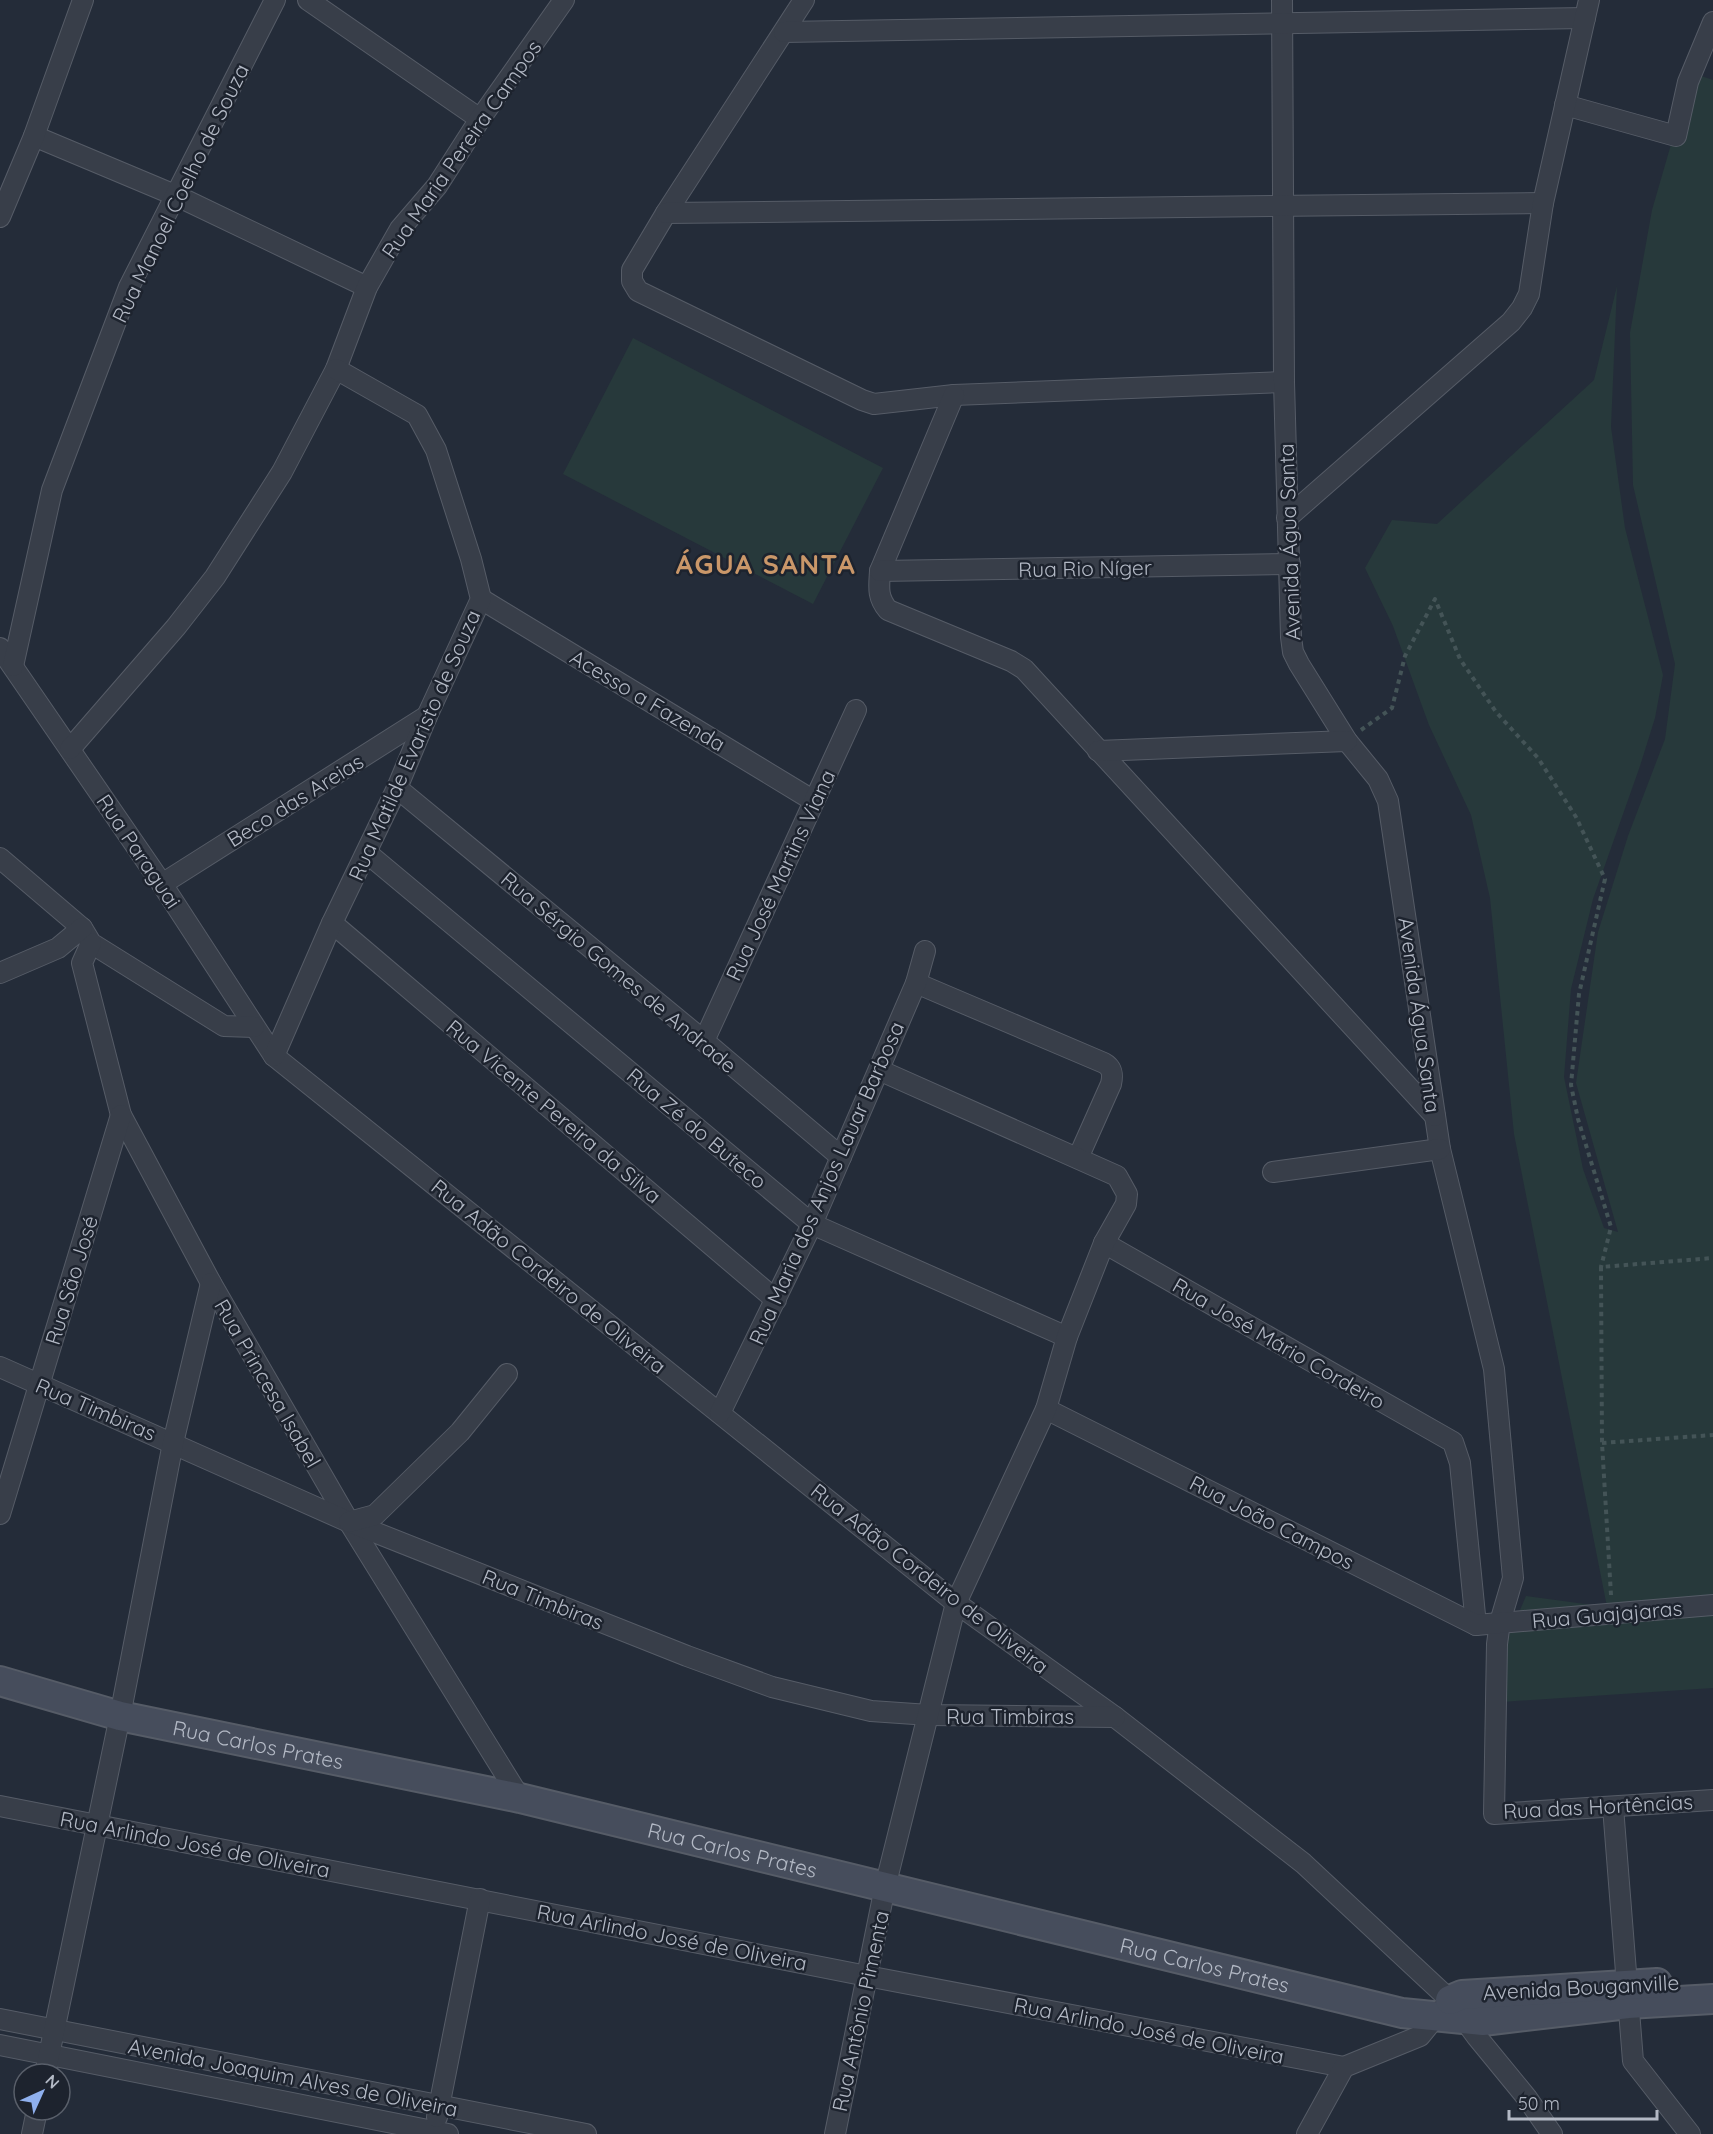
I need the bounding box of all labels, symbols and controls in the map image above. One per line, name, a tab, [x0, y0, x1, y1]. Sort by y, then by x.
street label: Rua Maria Pereira Campos	[376, 35, 546, 263]
street label: Rua Manoel Coelho de Souza	[106, 59, 254, 327]
street label: Avenida Água Santa	[1273, 443, 1305, 641]
district label: ÁGUA SANTA	[676, 547, 856, 581]
street label: Rua Rio Níger	[1018, 554, 1152, 582]
street label: Rua Matilde Evaristo de Souza	[342, 606, 486, 884]
street label: Acesso a Fazenda	[566, 643, 730, 757]
street label: Beco das Areias	[222, 748, 368, 852]
street label: Rua José Martins Viana	[720, 765, 840, 985]
street label: Rua Paraguai	[91, 789, 187, 913]
street label: Rua Sérgio Gomes de Andrade	[496, 866, 742, 1078]
street label: Avenida Água Santa	[1393, 916, 1447, 1114]
street label: Rua Vicente Pereira da Silva	[441, 1014, 667, 1208]
street label: Rua Maria dos Anjos Lauar Barbosa	[743, 1017, 909, 1349]
street label: Rua Zé do Buteco	[622, 1062, 772, 1194]
street label: Rua Adão Cordeiro de Oliveira	[426, 1173, 672, 1379]
street label: Rua São José	[39, 1212, 103, 1348]
street label: Rua José Mário Cordeiro	[1168, 1272, 1390, 1414]
street label: Rua Princesa Isabel	[209, 1294, 327, 1472]
street label: Rua Timbiras	[32, 1372, 160, 1446]
street label: Rua João Campos	[1185, 1469, 1359, 1575]
street label: Rua Adão Cordeiro de Oliveira	[806, 1477, 1054, 1679]
street label: Rua Timbiras	[479, 1563, 607, 1635]
street label: Rua Guajajaras	[1531, 1594, 1683, 1634]
street label: Rua Timbiras	[946, 1703, 1074, 1729]
street label: Rua Carlos Prates	[170, 1714, 346, 1774]
street label: Rua das Hortências	[1502, 1788, 1694, 1824]
street label: Rua Arlindo José de Oliveira	[58, 1805, 332, 1883]
street label: Rua Carlos Prates	[645, 1817, 820, 1883]
street label: Rua Arlindo José de Oliveira	[535, 1898, 809, 1976]
street label: Rua Antônio Pimenta	[826, 1908, 894, 2114]
street label: Rua Carlos Prates	[1117, 1932, 1292, 1998]
street label: Avenida Bouganville	[1482, 1969, 1680, 2005]
street label: Rua Arlindo José de Oliveira	[1012, 1991, 1286, 2069]
street label: Avenida Joaquim Alves de Oliveira	[126, 2032, 460, 2122]
north arrow	[12, 2062, 72, 2122]
text: N	[41, 2070, 64, 2093]
scale bar	[1509, 2083, 1658, 2121]
text: 50 m	[1518, 2092, 1560, 2115]

